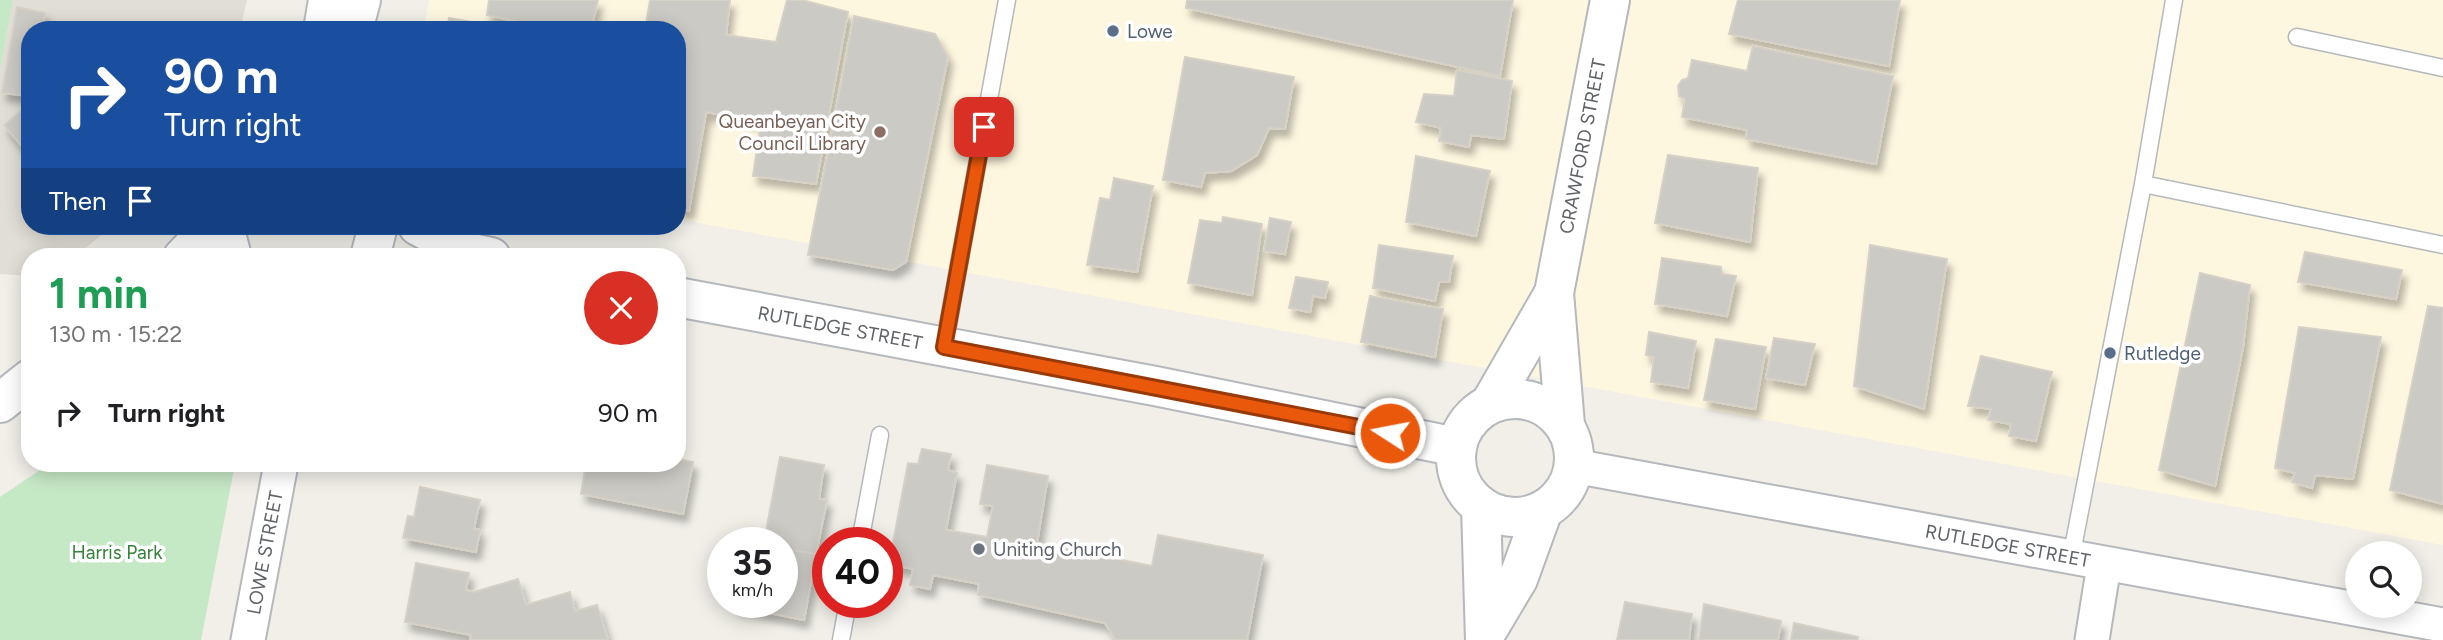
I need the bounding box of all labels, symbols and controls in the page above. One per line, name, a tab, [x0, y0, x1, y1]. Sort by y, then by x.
place label: Lowe	[1127, 20, 1173, 43]
marker: Lowe	[1105, 23, 1121, 39]
text: 90 m	[164, 46, 279, 105]
icon: right	[49, 49, 140, 140]
street label: CRAWFORD STREET	[1554, 56, 1610, 236]
pin	[954, 97, 1014, 157]
text: Turn right	[164, 106, 302, 144]
icon: arrive	[965, 108, 1003, 146]
place label: Queanbeyan City Council Library	[719, 110, 866, 155]
marker: Queanbeyan City Council Library	[872, 124, 888, 140]
icon: arrive	[121, 182, 159, 220]
text: Then	[49, 185, 107, 217]
text: 1 min	[49, 268, 148, 319]
button: close	[584, 271, 658, 345]
street label: RUTLEDGE STREET	[756, 301, 925, 354]
text: 130 m · 15:22	[49, 320, 182, 348]
place label: Rutledge	[2124, 342, 2201, 365]
marker: Rutledge	[2102, 345, 2118, 361]
icon: right	[49, 394, 87, 432]
position arrow	[1353, 396, 1427, 470]
text: Turn right	[108, 397, 225, 429]
text: 90 m	[598, 397, 658, 429]
street label: LOWE STREET	[242, 488, 287, 616]
street label: RUTLEDGE STREET	[1923, 519, 2093, 572]
speed limit sign: 40	[812, 527, 903, 618]
place label: Uniting Church	[993, 538, 1122, 561]
park label: Harris Park	[72, 541, 163, 564]
marker: Uniting Church	[971, 541, 987, 557]
map controls	[2345, 541, 2422, 618]
button: search	[2345, 541, 2422, 618]
text: 35	[733, 542, 772, 584]
text: km/h	[732, 579, 773, 601]

